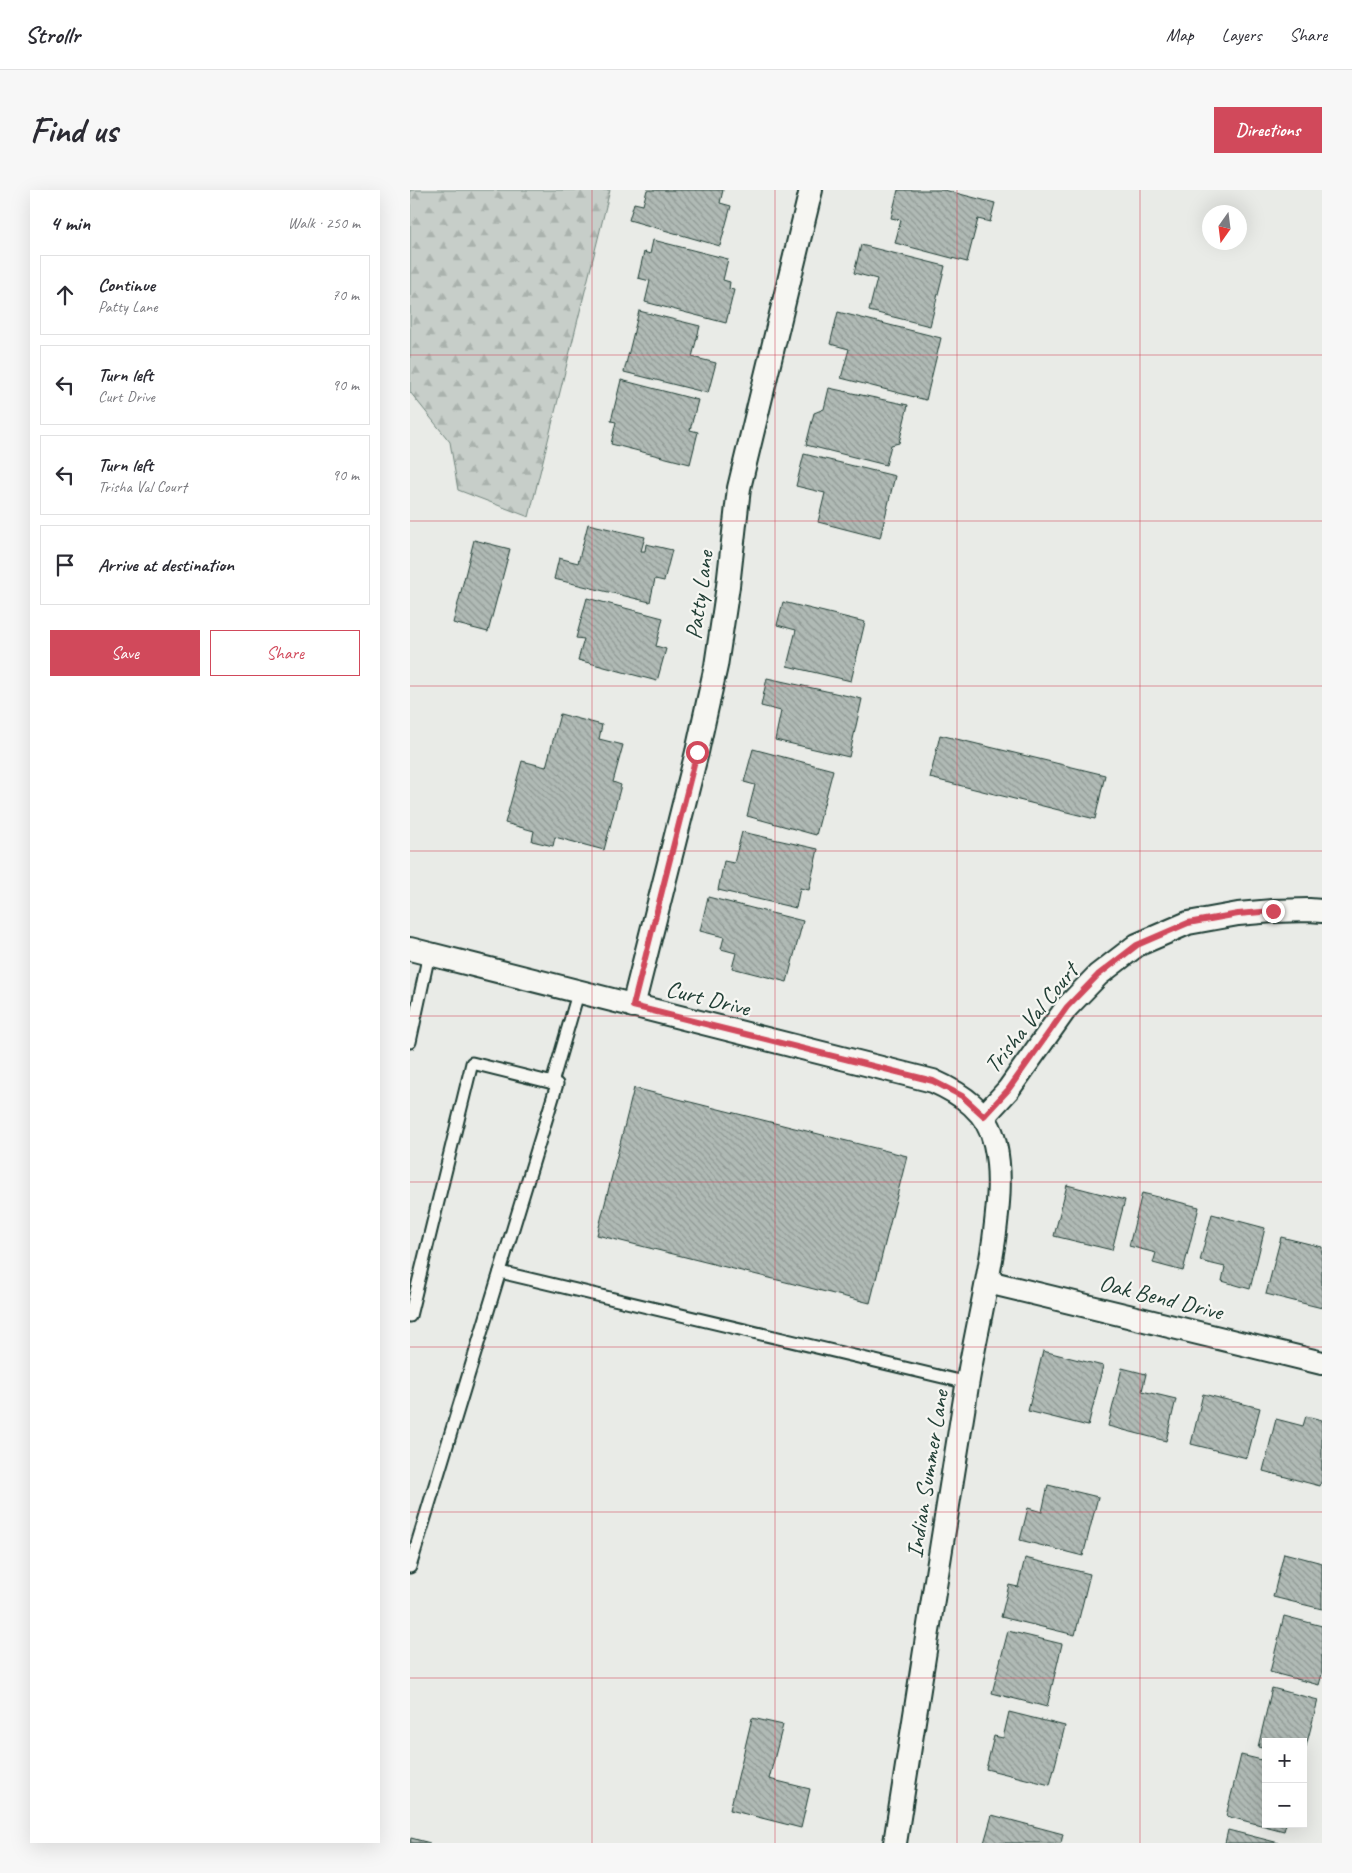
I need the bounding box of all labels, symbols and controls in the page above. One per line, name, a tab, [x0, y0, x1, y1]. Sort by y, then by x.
text: Strollr	[25, 20, 80, 50]
text: Map	[1166, 24, 1194, 46]
text: Layers	[1222, 24, 1261, 46]
text: Share	[1289, 24, 1327, 46]
button: Directions	[1214, 107, 1322, 153]
text: Find us	[30, 108, 117, 153]
north arrow	[1202, 205, 1247, 250]
text: 4 min	[50, 210, 90, 236]
text: Walk · 250 m	[288, 213, 360, 233]
text: Continue	[98, 273, 155, 297]
icon: ahead	[51, 281, 79, 309]
text: 70 m	[332, 285, 359, 305]
text: Patty Lane	[98, 297, 157, 317]
text: Turn left	[98, 363, 153, 387]
icon: left	[51, 371, 79, 399]
text: 90 m	[332, 375, 359, 395]
text: Curt Drive	[98, 387, 155, 407]
text: Turn left	[98, 453, 153, 477]
icon: left	[51, 461, 79, 489]
text: 90 m	[332, 465, 359, 485]
text: Trisha Val Court	[98, 477, 187, 497]
street label: Patty Lane	[678, 547, 720, 641]
icon: arrive	[51, 551, 79, 579]
text: Arrive at destination	[98, 553, 234, 577]
button: Save	[50, 630, 200, 676]
button: Share	[210, 630, 360, 676]
route start	[686, 741, 709, 764]
route end	[1262, 900, 1285, 923]
street label: Trisha Val Court	[977, 954, 1086, 1079]
street label: Curt Drive	[663, 973, 755, 1023]
street label: Oak Bend Drive	[1096, 1267, 1228, 1327]
street label: Indian Summer Lane	[899, 1386, 955, 1560]
map controls	[1262, 1738, 1307, 1828]
button: +	[1262, 1738, 1307, 1783]
button: −	[1262, 1783, 1307, 1828]

